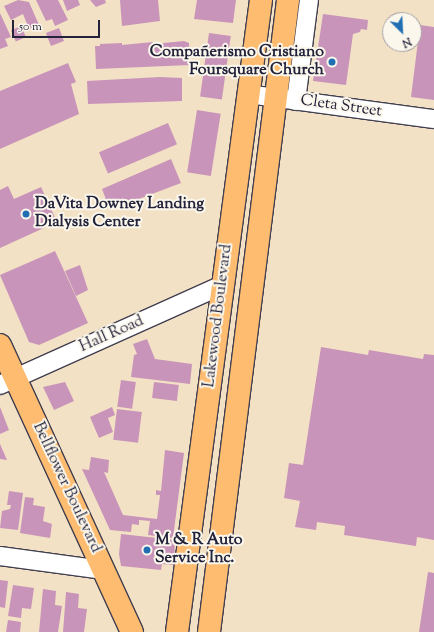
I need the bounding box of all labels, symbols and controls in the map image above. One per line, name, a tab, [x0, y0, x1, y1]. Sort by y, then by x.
scale bar	[14, 12, 102, 38]
north arrow	[382, 12, 422, 52]
text: 50 m	[19, 18, 42, 36]
text: N	[399, 33, 414, 51]
place label: Compañerismo Cristiano Foursquare Church	[150, 43, 324, 81]
marker: Compañerismo Cristiano Foursquare Church	[327, 57, 337, 67]
street label: Cleta Street	[299, 92, 383, 122]
place label: DaVita Downey Landing Dialysis Center	[35, 195, 204, 233]
marker: DaVita Downey Landing Dialysis Center	[20, 208, 32, 220]
street label: Lakewood Boulevard	[201, 243, 237, 389]
street label: Hall Road	[77, 312, 147, 358]
street label: Bellflower Boulevard	[27, 420, 105, 556]
place label: M & R Auto Service Inc.	[155, 531, 242, 569]
marker: M & R Auto Service Inc.	[142, 545, 152, 555]

